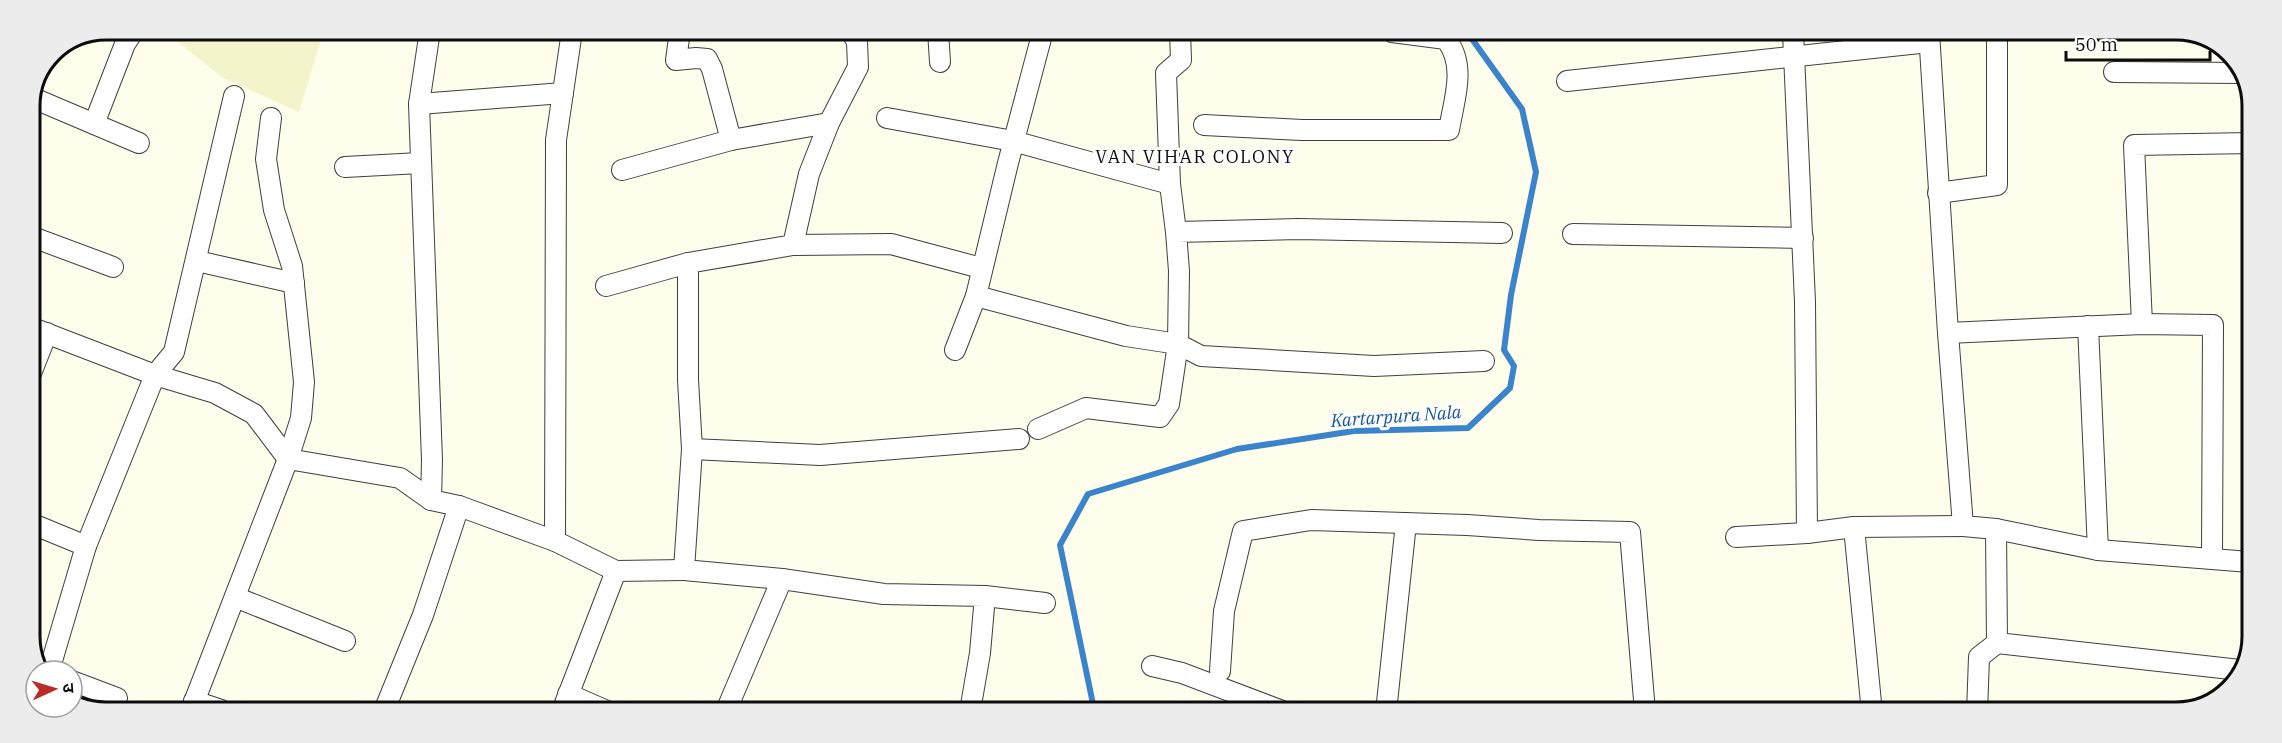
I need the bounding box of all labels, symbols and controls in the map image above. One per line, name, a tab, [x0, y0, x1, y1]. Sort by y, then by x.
scale bar	[2066, 24, 2210, 62]
text: 50 m	[2075, 33, 2118, 56]
district label: VAN VIHAR COLONY	[1095, 145, 1295, 168]
water label: Kartarpura Nala	[1329, 400, 1462, 432]
north arrow	[24, 659, 84, 719]
text: उ	[59, 683, 79, 694]

